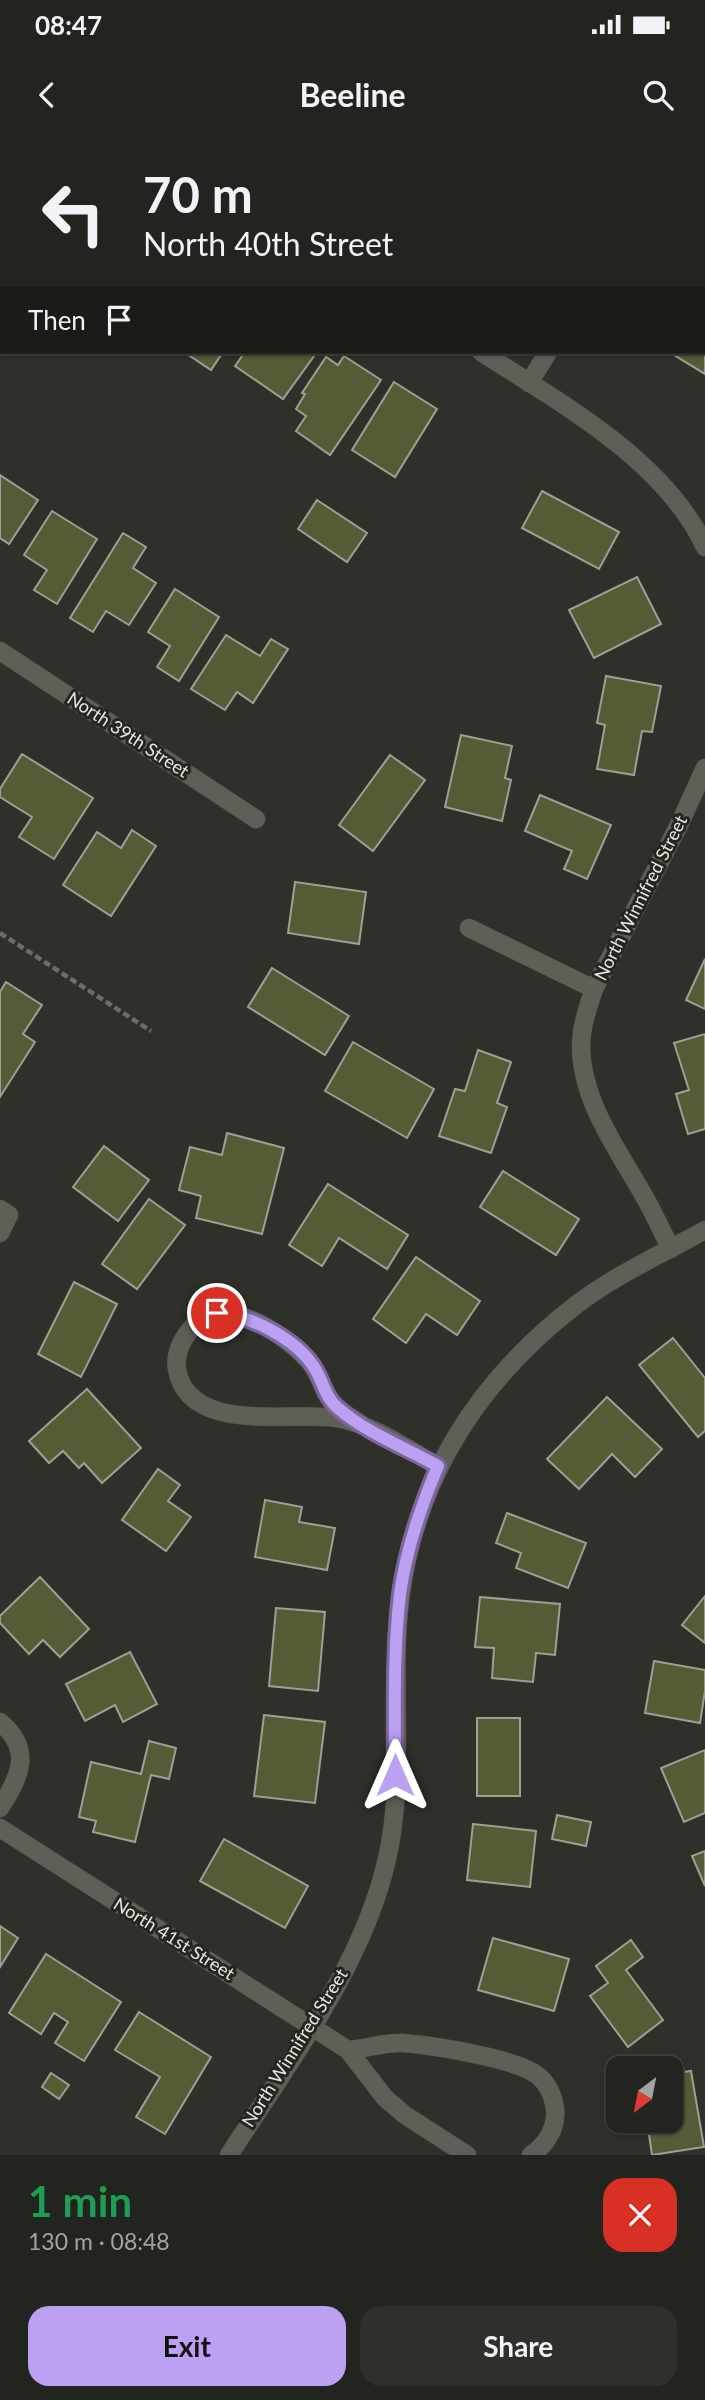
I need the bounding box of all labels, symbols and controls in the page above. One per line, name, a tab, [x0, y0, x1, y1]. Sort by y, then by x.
text: 08:47	[35, 9, 102, 41]
text: Beeline	[299, 75, 406, 114]
icon: back	[28, 76, 66, 114]
icon: search	[639, 76, 677, 114]
text: 70 m	[143, 165, 253, 223]
icon: left	[28, 168, 119, 259]
text: North 40th Street	[143, 224, 393, 263]
icon: arrive	[100, 301, 138, 339]
text: Then	[28, 304, 86, 336]
street label: North 39th Street	[64, 687, 194, 782]
street label: North Winnifred Street	[589, 811, 692, 984]
pin	[187, 1283, 247, 1343]
icon: arrive	[198, 1294, 236, 1332]
position arrow	[358, 1738, 432, 1812]
street label: North 41st Street	[110, 1892, 240, 1984]
street label: North Winnifred Street	[236, 1964, 352, 2131]
north arrow	[606, 2056, 682, 2133]
map controls	[606, 2056, 683, 2133]
text: 1 min	[28, 2176, 132, 2226]
button: close	[603, 2178, 677, 2252]
text: 130 m · 08:48	[28, 2227, 170, 2255]
button: Exit	[28, 2306, 346, 2386]
button: Share	[360, 2306, 677, 2386]

